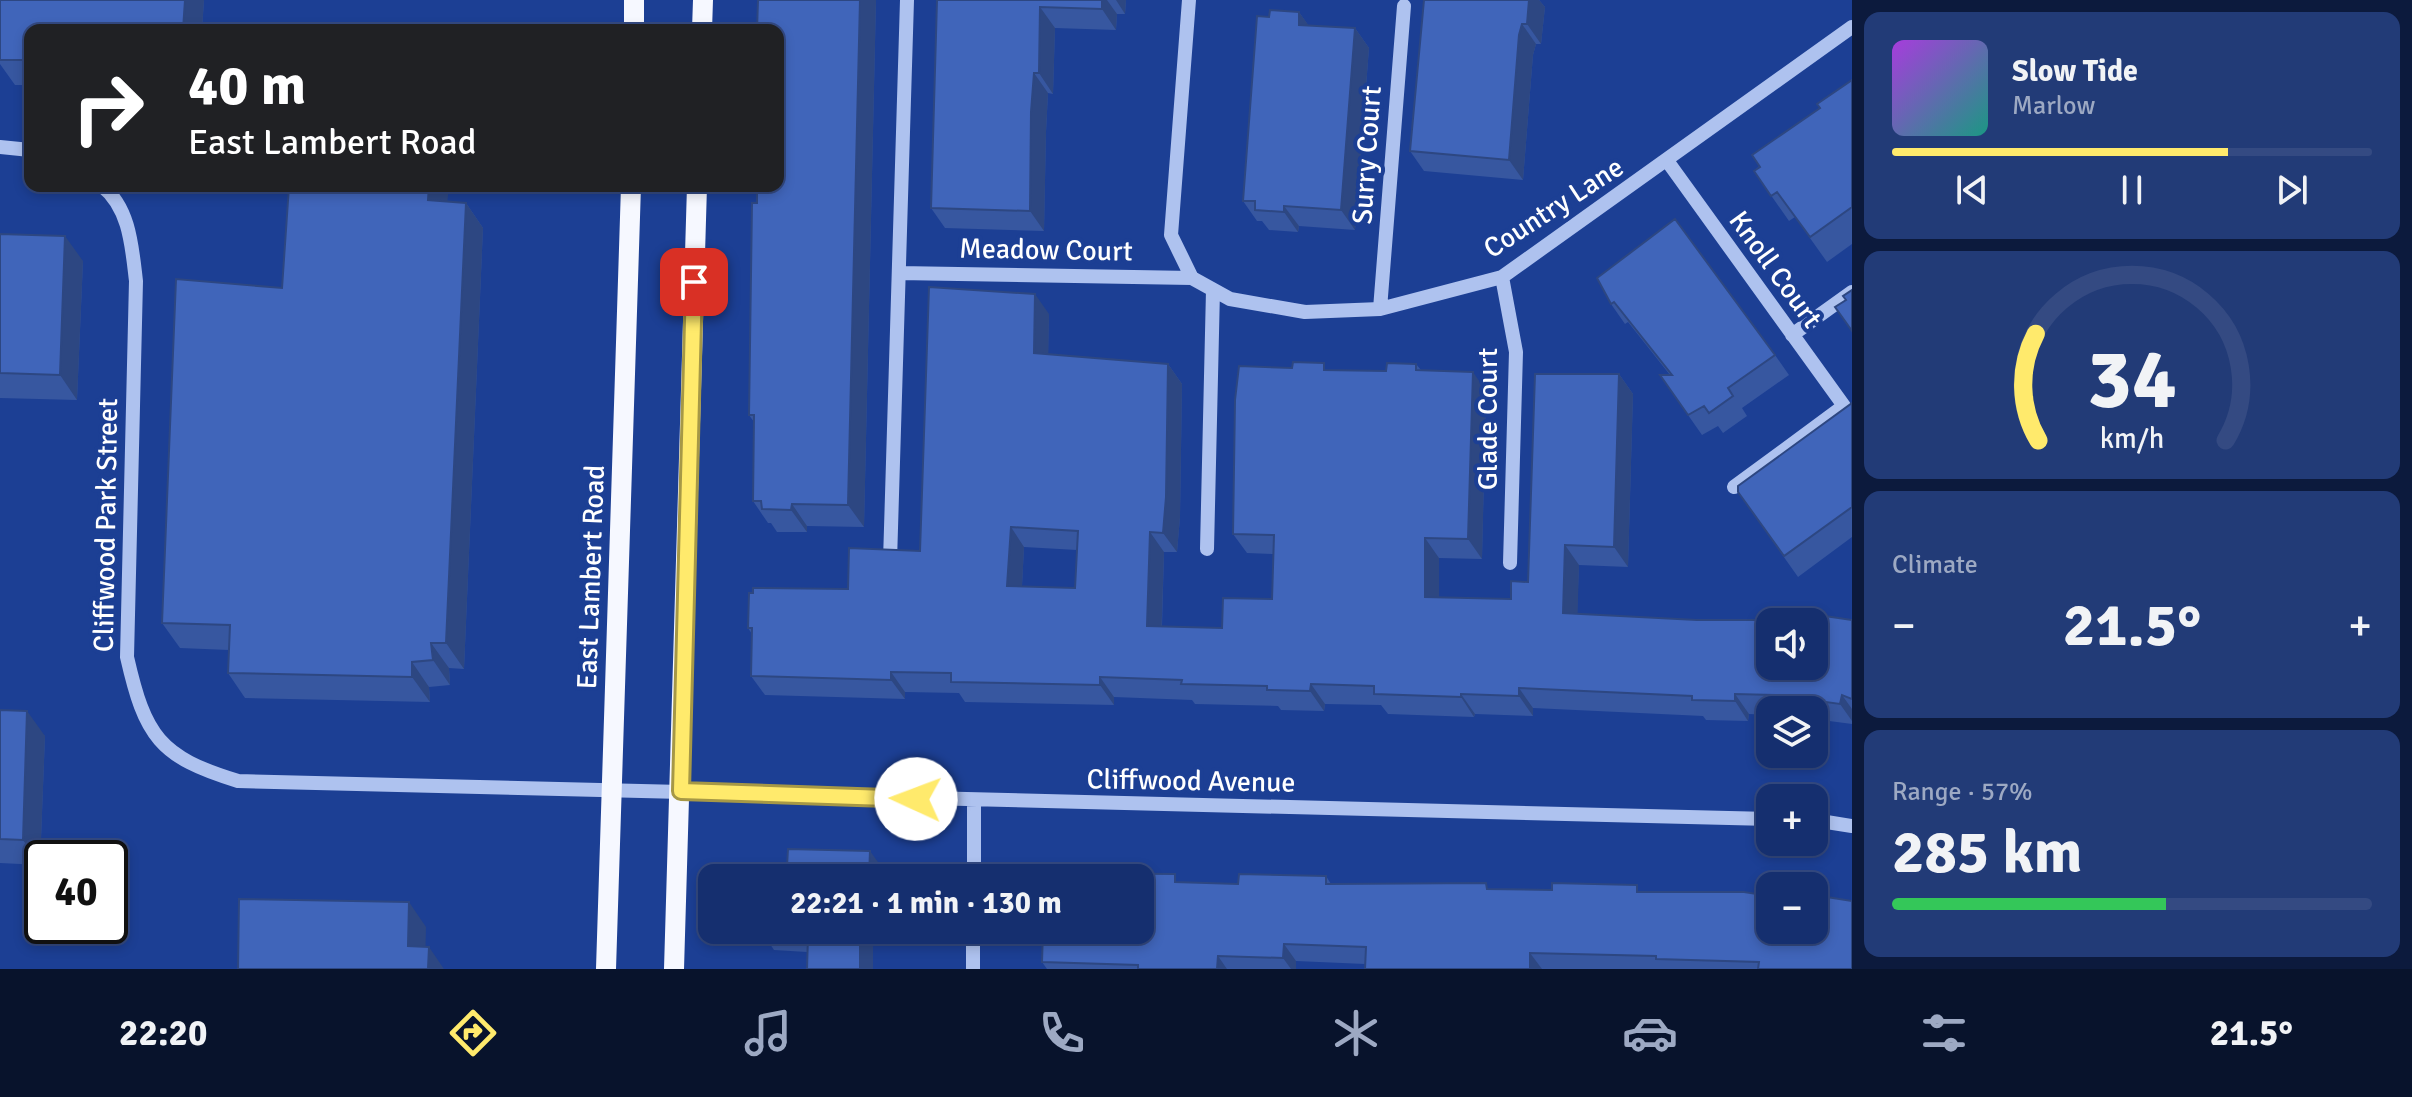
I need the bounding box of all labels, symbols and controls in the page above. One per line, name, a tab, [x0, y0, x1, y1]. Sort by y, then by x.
text: 40 m	[188, 51, 306, 120]
text: Slow Tide	[2012, 53, 2138, 90]
icon: right	[56, 56, 160, 160]
street label: Surry Court	[1345, 85, 1389, 225]
text: Marlow	[2012, 90, 2095, 122]
text: East Lambert Road	[188, 120, 477, 165]
street label: Country Lane	[1477, 150, 1630, 266]
icon: previous	[1950, 168, 1994, 212]
icon: pause	[2110, 168, 2154, 212]
icon: next	[2270, 168, 2314, 212]
street label: Knoll Court	[1721, 205, 1829, 335]
street label: Meadow Court	[959, 231, 1133, 269]
pin	[660, 248, 728, 316]
icon: arrive	[672, 260, 716, 304]
text: 34	[2087, 328, 2177, 430]
street label: Glade Court	[1471, 347, 1505, 490]
street label: Cliffwood Park Street	[87, 397, 125, 652]
text: km/h	[2100, 421, 2164, 456]
street label: East Lambert Road	[570, 464, 612, 690]
text: Climate	[1892, 549, 1978, 581]
text: 21.5°	[2063, 589, 2201, 663]
text: −	[1892, 599, 1916, 653]
text: +	[2348, 599, 2372, 653]
map controls	[1756, 608, 1828, 944]
button: sound	[1756, 608, 1828, 680]
button: layers	[1756, 696, 1828, 768]
position arrow	[874, 757, 958, 841]
street label: Cliffwood Avenue	[1086, 762, 1296, 800]
text: Range · 57%	[1892, 776, 2033, 808]
button: +	[1756, 784, 1828, 856]
text: 285 km	[1892, 816, 2082, 890]
speed limit sign: 40	[24, 840, 128, 944]
button: −	[1756, 872, 1828, 944]
text: 22:21 · 1 min · 130 m	[790, 885, 1062, 922]
icon: directions	[445, 1005, 501, 1061]
icon: music	[740, 1005, 796, 1061]
icon: phone	[1034, 1005, 1090, 1061]
icon: climate	[1328, 1005, 1384, 1061]
icon: car	[1622, 1005, 1678, 1061]
icon: filters	[1916, 1005, 1972, 1061]
text: 22:20	[119, 1011, 207, 1056]
text: 21.5°	[2210, 1011, 2293, 1056]

